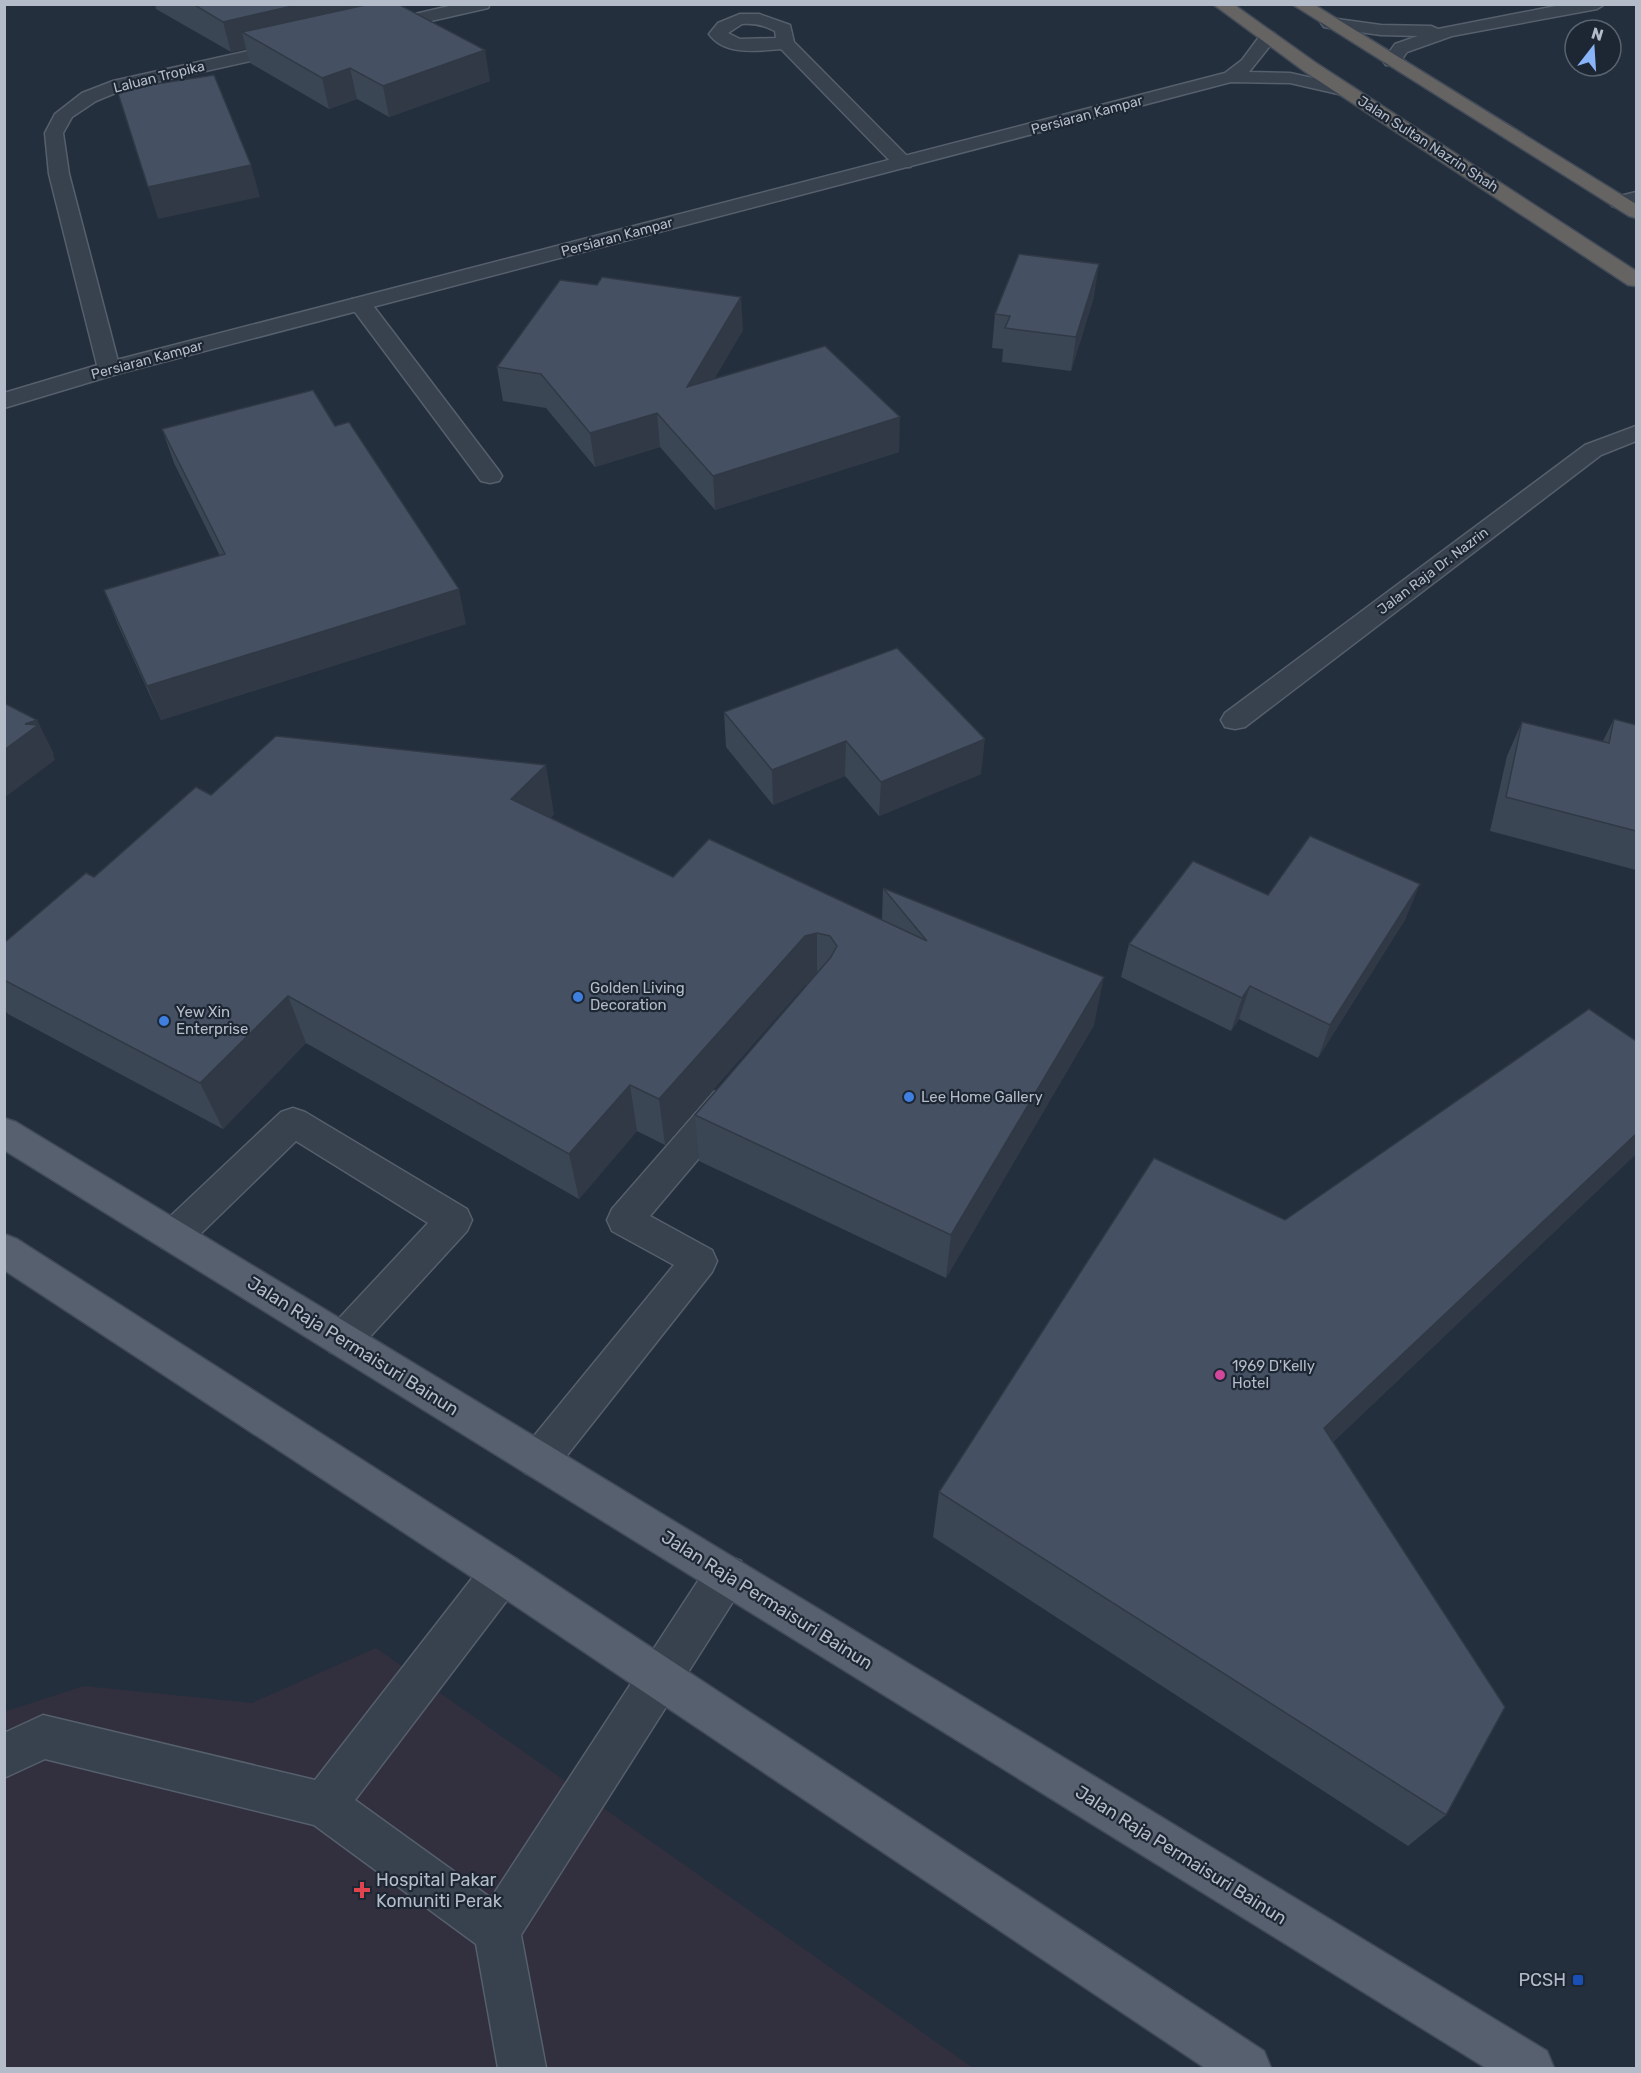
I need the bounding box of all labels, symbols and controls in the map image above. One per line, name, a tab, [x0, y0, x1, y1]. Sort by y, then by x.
north arrow	[1563, 18, 1623, 78]
text: N	[1589, 23, 1606, 45]
street label: Laluan Tropika	[112, 57, 206, 97]
street label: Persiaran Kampar	[1029, 92, 1145, 138]
street label: Jalan Sultan Nazrin Shah	[1355, 92, 1501, 196]
street label: Persiaran Kampar	[559, 214, 675, 260]
street label: Persiaran Kampar	[89, 337, 205, 383]
street label: Jalan Raja Dr. Nazrin	[1374, 524, 1492, 618]
place label: Golden Living Decoration	[590, 979, 685, 1014]
marker: Golden Living Decoration	[571, 990, 585, 1004]
place label: Yew Xin Enterprise	[176, 1003, 248, 1038]
marker: Yew Xin Enterprise	[157, 1014, 171, 1028]
place label: Lee Home Gallery	[921, 1088, 1043, 1106]
marker: Lee Home Gallery	[902, 1090, 916, 1104]
street label: Jalan Raja Permaisuri Bainun	[243, 1272, 463, 1420]
place label: 1969 D'Kelly Hotel	[1232, 1357, 1315, 1392]
marker: 1969 D'Kelly Hotel	[1213, 1368, 1227, 1382]
street label: Jalan Raja Permaisuri Bainun	[657, 1526, 877, 1674]
street label: Jalan Raja Permaisuri Bainun	[1071, 1781, 1291, 1929]
place label: Hospital Pakar Komuniti Perak	[376, 1869, 503, 1912]
marker: Hospital Pakar Komuniti Perak	[353, 1881, 371, 1899]
place label: PCSH	[1518, 1969, 1566, 1991]
marker: PCSH	[1571, 1973, 1585, 1987]

